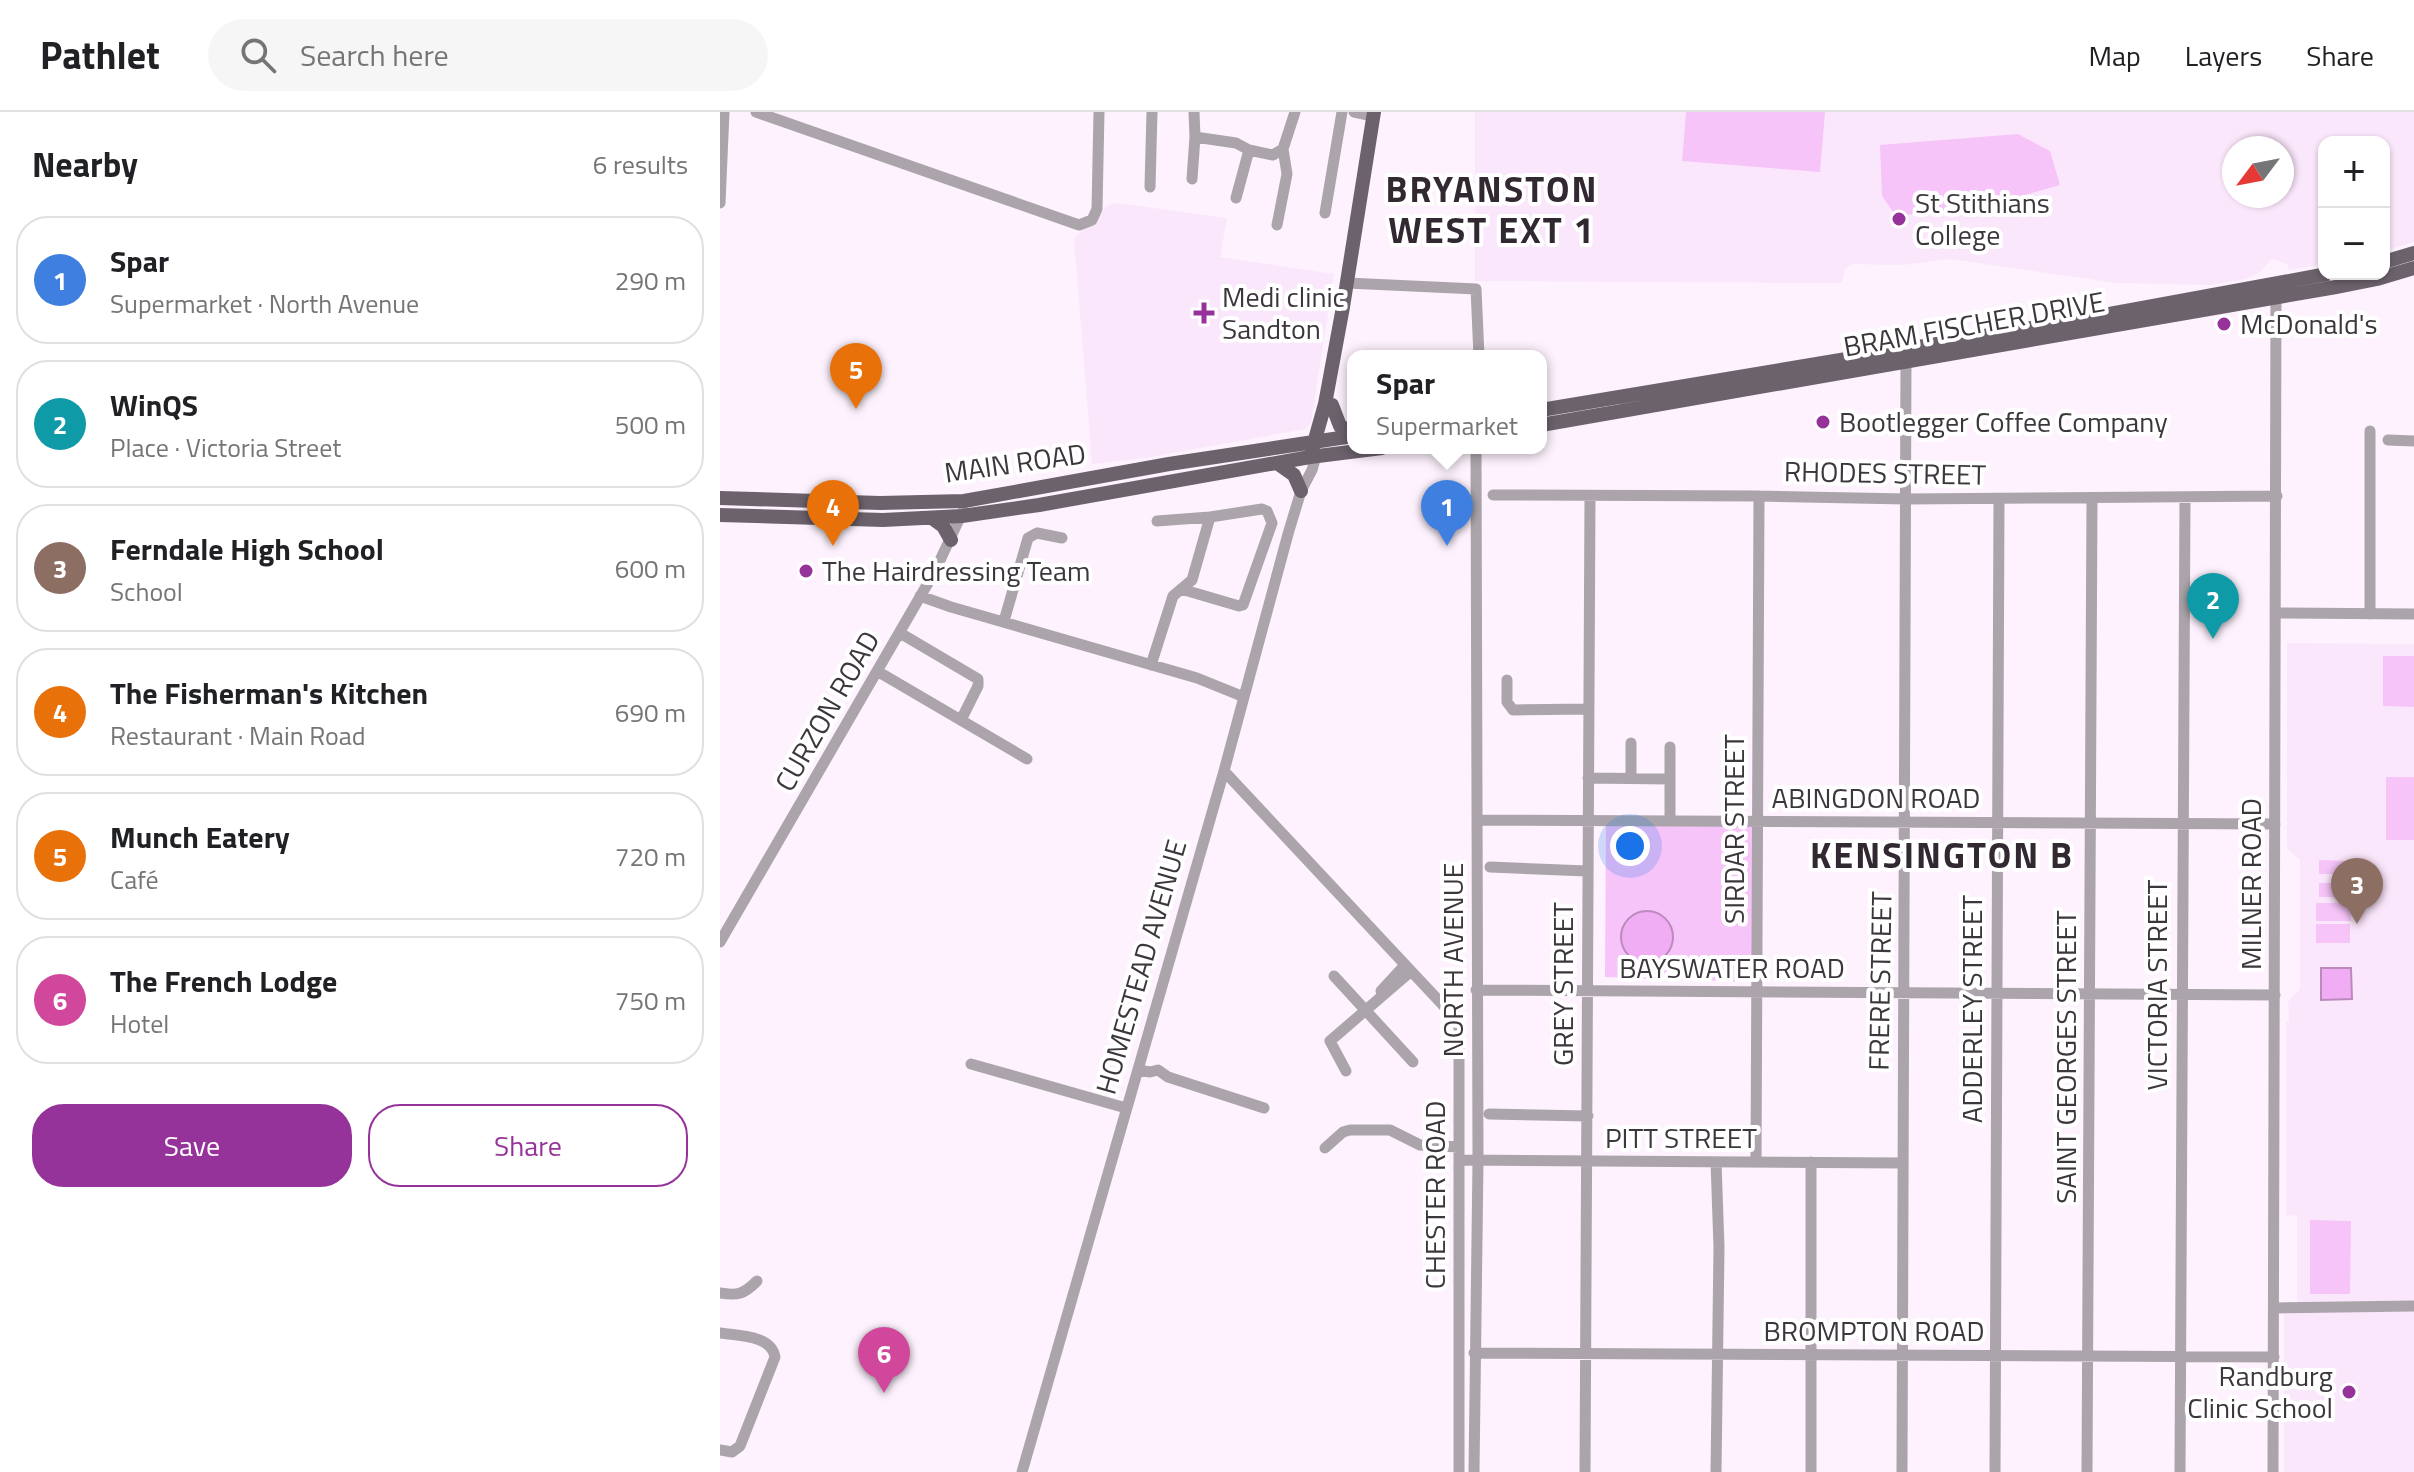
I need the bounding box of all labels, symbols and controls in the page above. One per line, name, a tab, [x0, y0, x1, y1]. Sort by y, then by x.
search box	[208, 19, 768, 91]
text: Pathlet	[40, 26, 160, 84]
text: Search here	[300, 32, 449, 78]
icon: search	[236, 33, 280, 77]
text: Map	[2088, 34, 2141, 77]
text: Layers	[2185, 34, 2262, 77]
text: Share	[2306, 34, 2374, 77]
north arrow	[2222, 136, 2294, 208]
map controls	[2318, 136, 2390, 280]
button: +	[2318, 136, 2390, 208]
text: Nearby	[32, 138, 138, 190]
text: 6 results	[593, 145, 688, 184]
district label: BRYANSTON WEST EXT 1	[1386, 161, 1598, 257]
place label: St Stithians College	[1915, 181, 2050, 256]
button: −	[2318, 208, 2390, 280]
marker: St Stithians College	[1890, 210, 1908, 228]
text: Spar	[110, 238, 169, 284]
text: 1	[53, 261, 67, 300]
text: 290 m	[615, 261, 686, 300]
place label: Medi clinic Sandton	[1222, 275, 1345, 350]
street label: BRAM FISCHER DRIVE	[1840, 279, 2108, 368]
text: Supermarket · North Avenue	[110, 284, 419, 323]
marker: Medi clinic Sandton	[1193, 302, 1215, 324]
place label: McDonald's	[2240, 302, 2377, 345]
marker: McDonald's	[2215, 315, 2233, 333]
pin: 5	[830, 343, 882, 409]
popup	[1347, 350, 1547, 454]
text: Spar	[1376, 360, 1435, 406]
text: WinQS	[110, 382, 198, 428]
place label: Bootlegger Coffee Company	[1839, 400, 2168, 443]
text: 2	[53, 405, 67, 444]
text: 500 m	[615, 405, 686, 444]
text: Supermarket	[1376, 406, 1518, 445]
marker: Bootlegger Coffee Company	[1814, 413, 1832, 431]
text: Place · Victoria Street	[110, 428, 341, 467]
street label: MAIN ROAD	[941, 431, 1088, 494]
street label: RHODES STREET	[1784, 449, 1987, 496]
pin: 4	[807, 480, 859, 546]
pin: 1	[1421, 480, 1473, 546]
text: Ferndale High School	[110, 526, 384, 572]
text: 3	[53, 549, 67, 588]
text: 600 m	[615, 549, 686, 588]
place label: The Hairdressing Team	[822, 549, 1090, 592]
marker: The Hairdressing Team	[797, 562, 815, 580]
text: School	[110, 572, 183, 611]
pin: 2	[2187, 573, 2239, 639]
street label: CURZON ROAD	[763, 622, 890, 799]
text: The Fisherman's Kitchen	[110, 670, 428, 716]
text: 4	[53, 693, 67, 732]
text: 690 m	[615, 693, 686, 732]
text: Restaurant · Main Road	[110, 716, 366, 755]
street label: SIRDAR STREET	[1712, 734, 1755, 924]
street label: ABINGDON ROAD	[1772, 776, 1980, 819]
street label: MILNER ROAD	[2229, 798, 2272, 970]
text: Munch Eatery	[110, 814, 290, 860]
your location	[1610, 826, 1650, 866]
district label: KENSINGTON B	[1810, 827, 2074, 882]
street label: HOMESTEAD AVENUE	[1084, 835, 1197, 1099]
text: 5	[53, 837, 67, 876]
text: 720 m	[615, 837, 686, 876]
pin: 3	[2331, 858, 2383, 924]
text: Café	[110, 860, 159, 899]
street label: NORTH AVENUE	[1431, 863, 1474, 1057]
street label: VICTORIA STREET	[2135, 879, 2178, 1090]
street label: FRERE STREET	[1856, 891, 1903, 1071]
street label: ADDERLEY STREET	[1950, 894, 1993, 1123]
street label: GREY STREET	[1541, 902, 1584, 1066]
street label: SAINT GEORGES STREET	[2044, 910, 2087, 1204]
street label: BAYSWATER ROAD	[1619, 946, 1845, 989]
text: The French Lodge	[110, 958, 337, 1004]
text: 6	[53, 981, 67, 1020]
text: 750 m	[615, 981, 686, 1020]
text: Hotel	[110, 1004, 169, 1043]
street label: CHESTER ROAD	[1413, 1101, 1456, 1289]
button: Save	[32, 1104, 352, 1187]
button: Share	[368, 1104, 688, 1187]
street label: PITT STREET	[1605, 1116, 1757, 1159]
street label: BROMPTON ROAD	[1764, 1309, 1984, 1352]
pin: 6	[858, 1327, 910, 1393]
place label: Randburg Clinic School	[2187, 1354, 2333, 1429]
marker: Randburg Clinic School	[2340, 1383, 2358, 1401]

